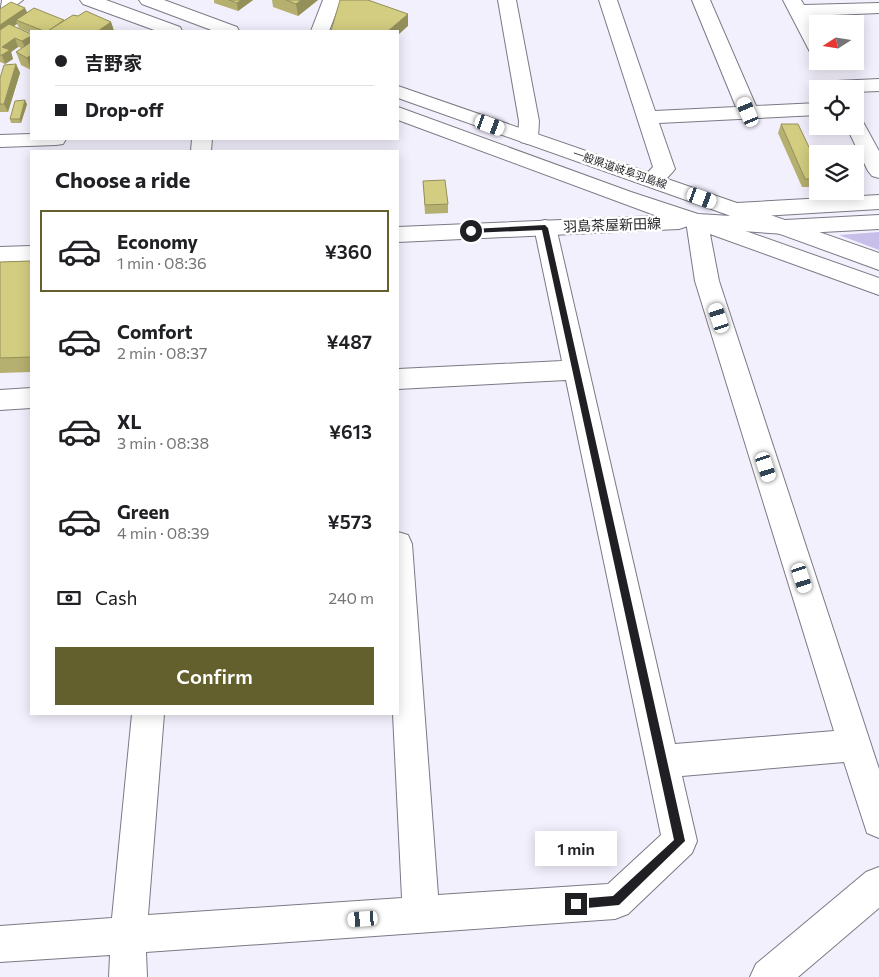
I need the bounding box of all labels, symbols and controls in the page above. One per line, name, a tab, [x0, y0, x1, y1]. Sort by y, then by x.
north arrow	[809, 15, 864, 70]
map controls	[809, 15, 864, 200]
text: 吉野家	[85, 51, 142, 74]
button: locate	[809, 80, 864, 135]
car	[735, 95, 760, 129]
text: Drop-off	[85, 98, 164, 121]
car	[473, 113, 506, 137]
button: layers	[809, 145, 864, 200]
street label: 一般県道岐阜羽島線	[571, 146, 669, 191]
text: Choose a ride	[55, 166, 190, 193]
car	[685, 186, 718, 210]
street label: 羽島茶屋新田線	[563, 214, 661, 235]
route start	[460, 220, 482, 242]
icon: car	[57, 229, 102, 274]
text: Economy	[117, 230, 198, 253]
text: ¥360	[325, 240, 372, 263]
text: 1 min · 08:36	[117, 253, 207, 272]
car	[707, 301, 730, 335]
icon: car	[57, 319, 102, 364]
text: Comfort	[117, 320, 193, 343]
text: ¥487	[326, 330, 372, 353]
text: 2 min · 08:37	[117, 343, 208, 362]
icon: car	[57, 409, 102, 454]
text: XL	[117, 410, 142, 433]
text: ¥613	[329, 420, 372, 443]
text: 3 min · 08:38	[117, 433, 209, 452]
car	[754, 450, 777, 484]
icon: car	[57, 499, 102, 544]
text: Green	[117, 500, 169, 523]
text: ¥573	[327, 510, 372, 533]
text: 4 min · 08:39	[117, 523, 210, 542]
car	[790, 561, 813, 595]
icon: cash	[55, 584, 83, 612]
text: Cash	[95, 586, 137, 609]
text: 240 m	[328, 588, 374, 607]
button: Confirm	[55, 647, 374, 705]
callout: 1 min	[535, 832, 617, 866]
text: 1 min	[557, 839, 595, 858]
route end	[565, 893, 587, 915]
car	[347, 910, 378, 928]

